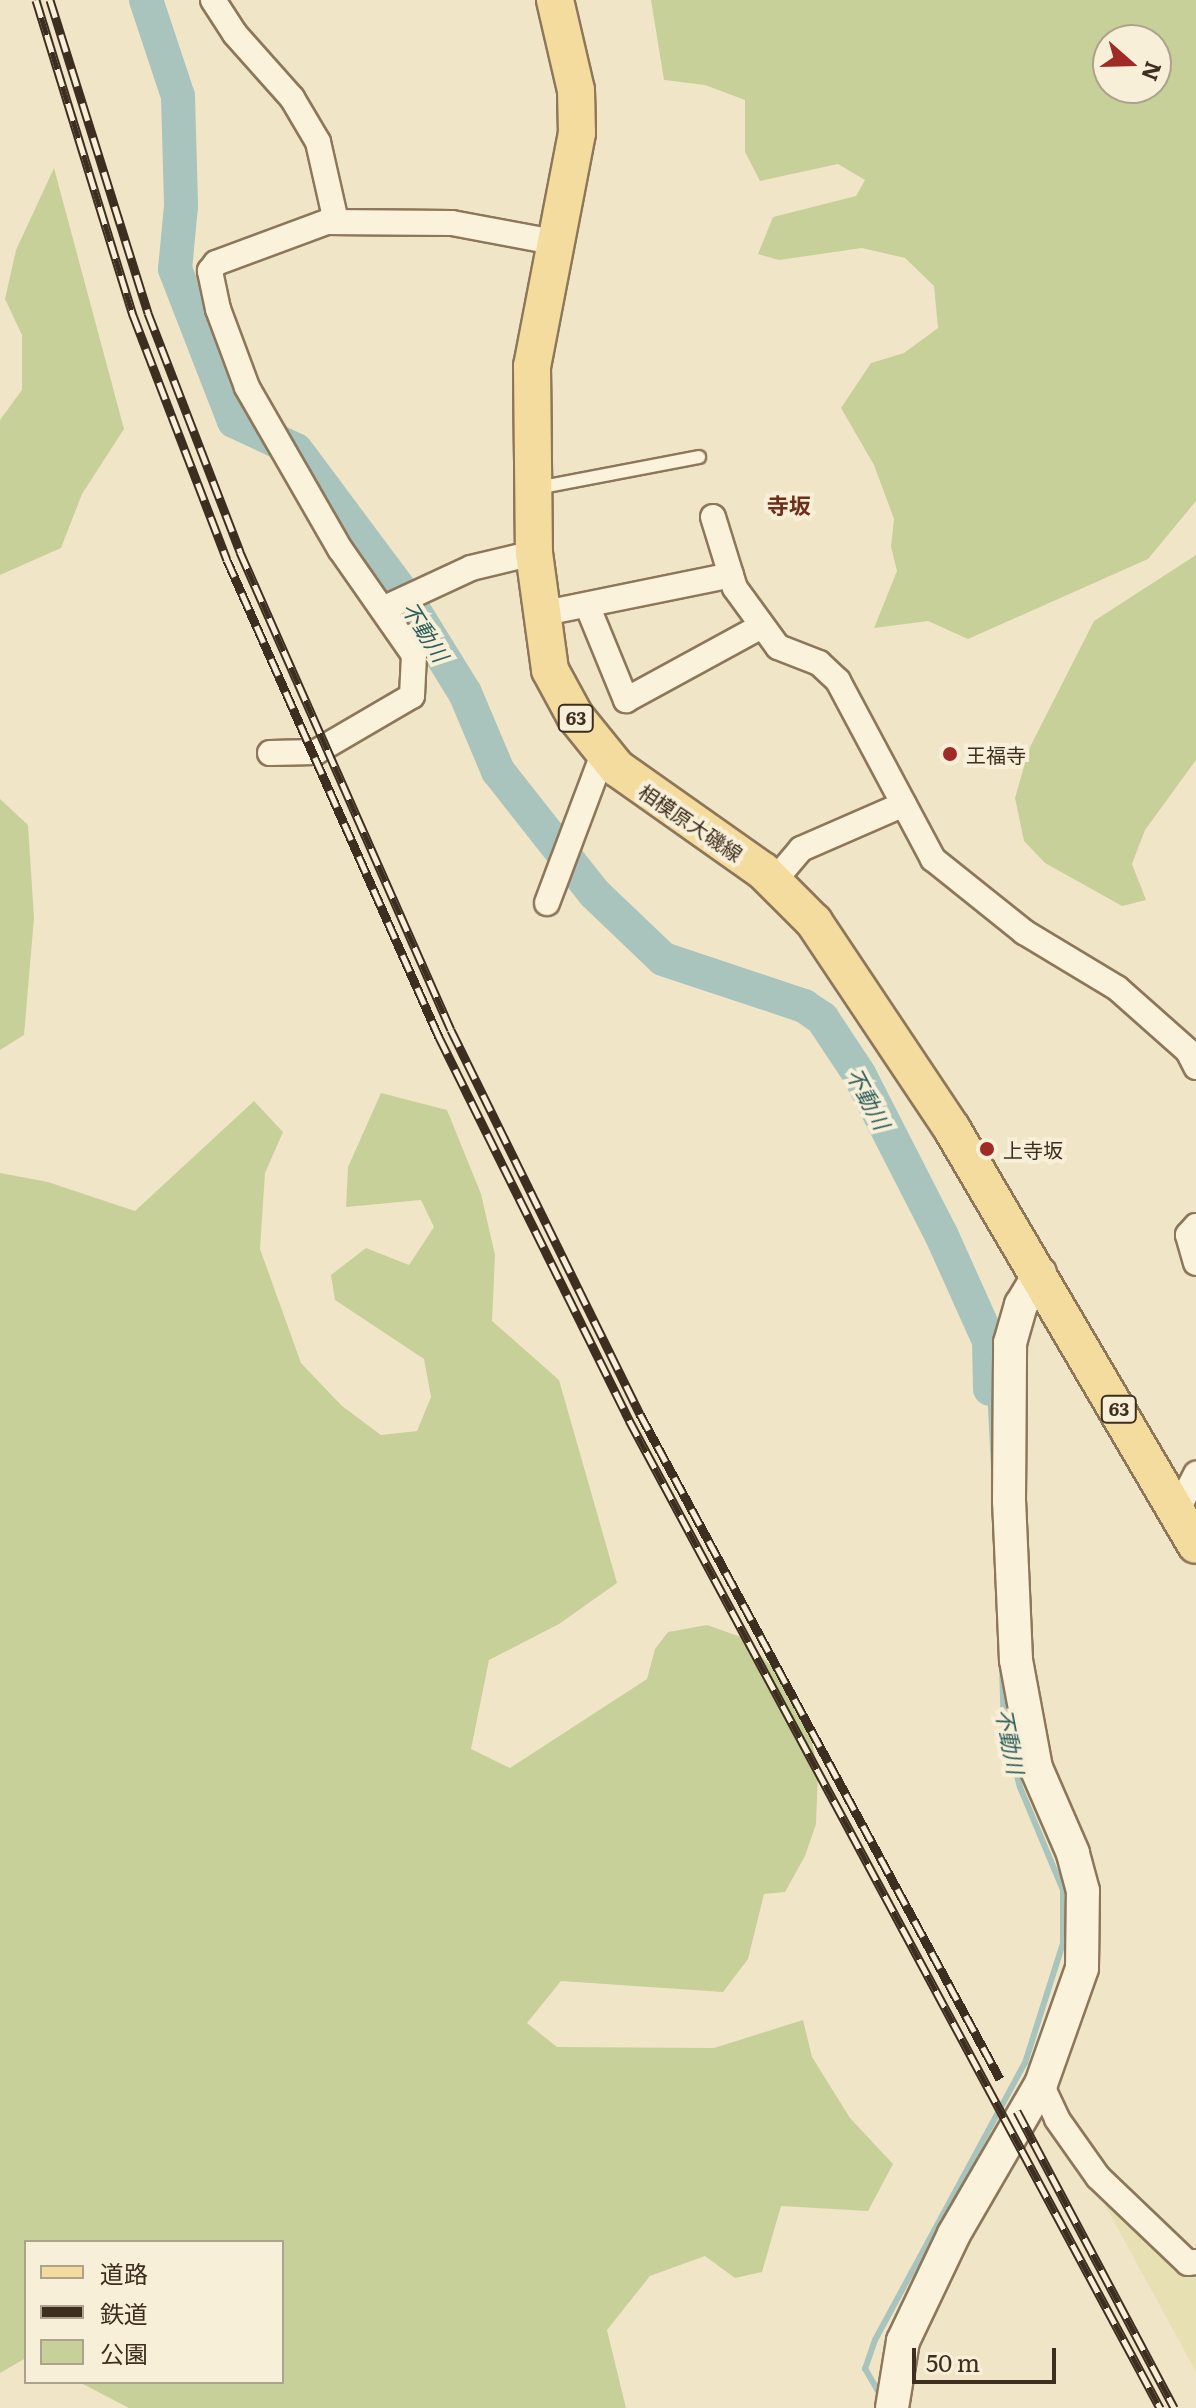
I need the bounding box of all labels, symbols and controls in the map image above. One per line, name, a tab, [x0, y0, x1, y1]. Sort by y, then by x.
north arrow	[1092, 24, 1172, 104]
text: N	[1134, 57, 1172, 86]
district label: 寺坂	[767, 492, 811, 518]
water label: 不動川	[397, 596, 455, 666]
road number: 63	[556, 704, 596, 732]
place label: 王福寺	[966, 742, 1026, 766]
marker: 王福寺	[941, 745, 959, 763]
street label: 相模原大磯線	[635, 779, 747, 865]
water label: 不動川	[842, 1063, 896, 1133]
place label: 上寺坂	[1003, 1137, 1063, 1161]
marker: 上寺坂	[978, 1140, 996, 1158]
road number: 63	[1099, 1395, 1139, 1423]
water label: 不動川	[992, 1706, 1030, 1776]
legend	[24, 2240, 284, 2384]
text: 道路	[100, 2255, 148, 2290]
text: 鉄道	[100, 2295, 148, 2330]
scale bar	[916, 2332, 1060, 2382]
text: 公園	[100, 2335, 148, 2370]
text: 50 m	[926, 2344, 980, 2379]

